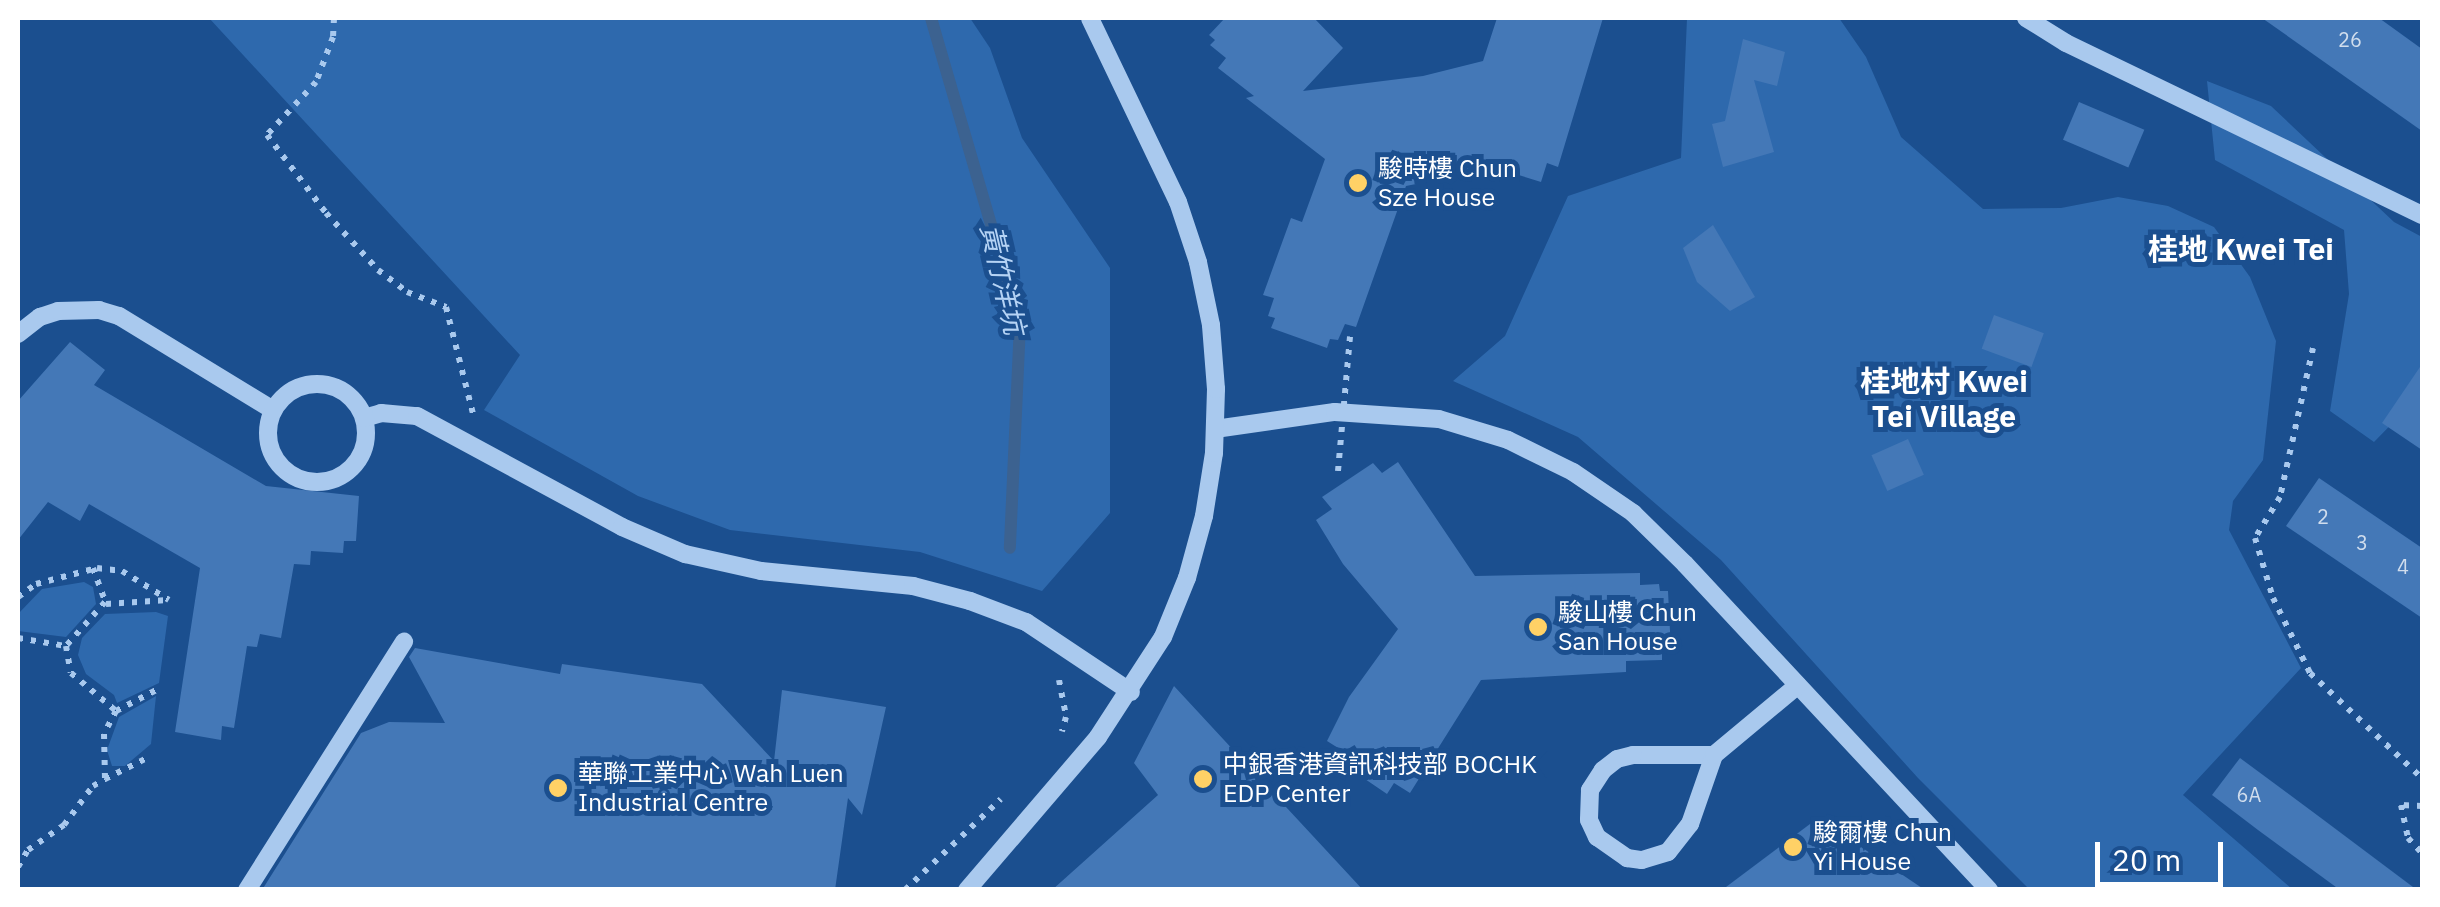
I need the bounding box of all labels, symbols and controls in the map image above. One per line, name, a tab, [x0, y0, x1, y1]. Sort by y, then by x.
house number: 26	[2338, 27, 2362, 51]
place label: 駿時樓 Chun Sze House	[1378, 154, 1517, 213]
marker: 駿時樓 Chun Sze House	[1347, 172, 1369, 194]
water label: 黃竹洋坑	[974, 221, 1032, 337]
district label: 桂地 Kwei Tei	[2148, 231, 2334, 267]
district label: 桂地村 Kwei Tei Village	[1860, 363, 2028, 434]
house number: 2	[2317, 504, 2329, 528]
house number: 3	[2356, 530, 2368, 554]
house number: 4	[2397, 554, 2409, 578]
place label: 駿山樓 Chun San House	[1558, 598, 1697, 657]
marker: 駿山樓 Chun San House	[1527, 616, 1549, 638]
place label: 中銀香港資訊科技部 BOCHK EDP Center	[1223, 750, 1537, 809]
place label: 華聯工業中心 Wah Luen Industrial Centre	[578, 759, 844, 818]
marker: 中銀香港資訊科技部 BOCHK EDP Center	[1192, 768, 1214, 790]
marker: 華聯工業中心 Wah Luen Industrial Centre	[547, 777, 569, 799]
house number: 6A	[2237, 782, 2261, 806]
place label: 駿爾樓 Chun Yi House	[1813, 818, 1952, 877]
scale bar	[2100, 822, 2228, 884]
marker: 駿爾樓 Chun Yi House	[1782, 836, 1804, 858]
text: 20 m	[2112, 840, 2181, 879]

